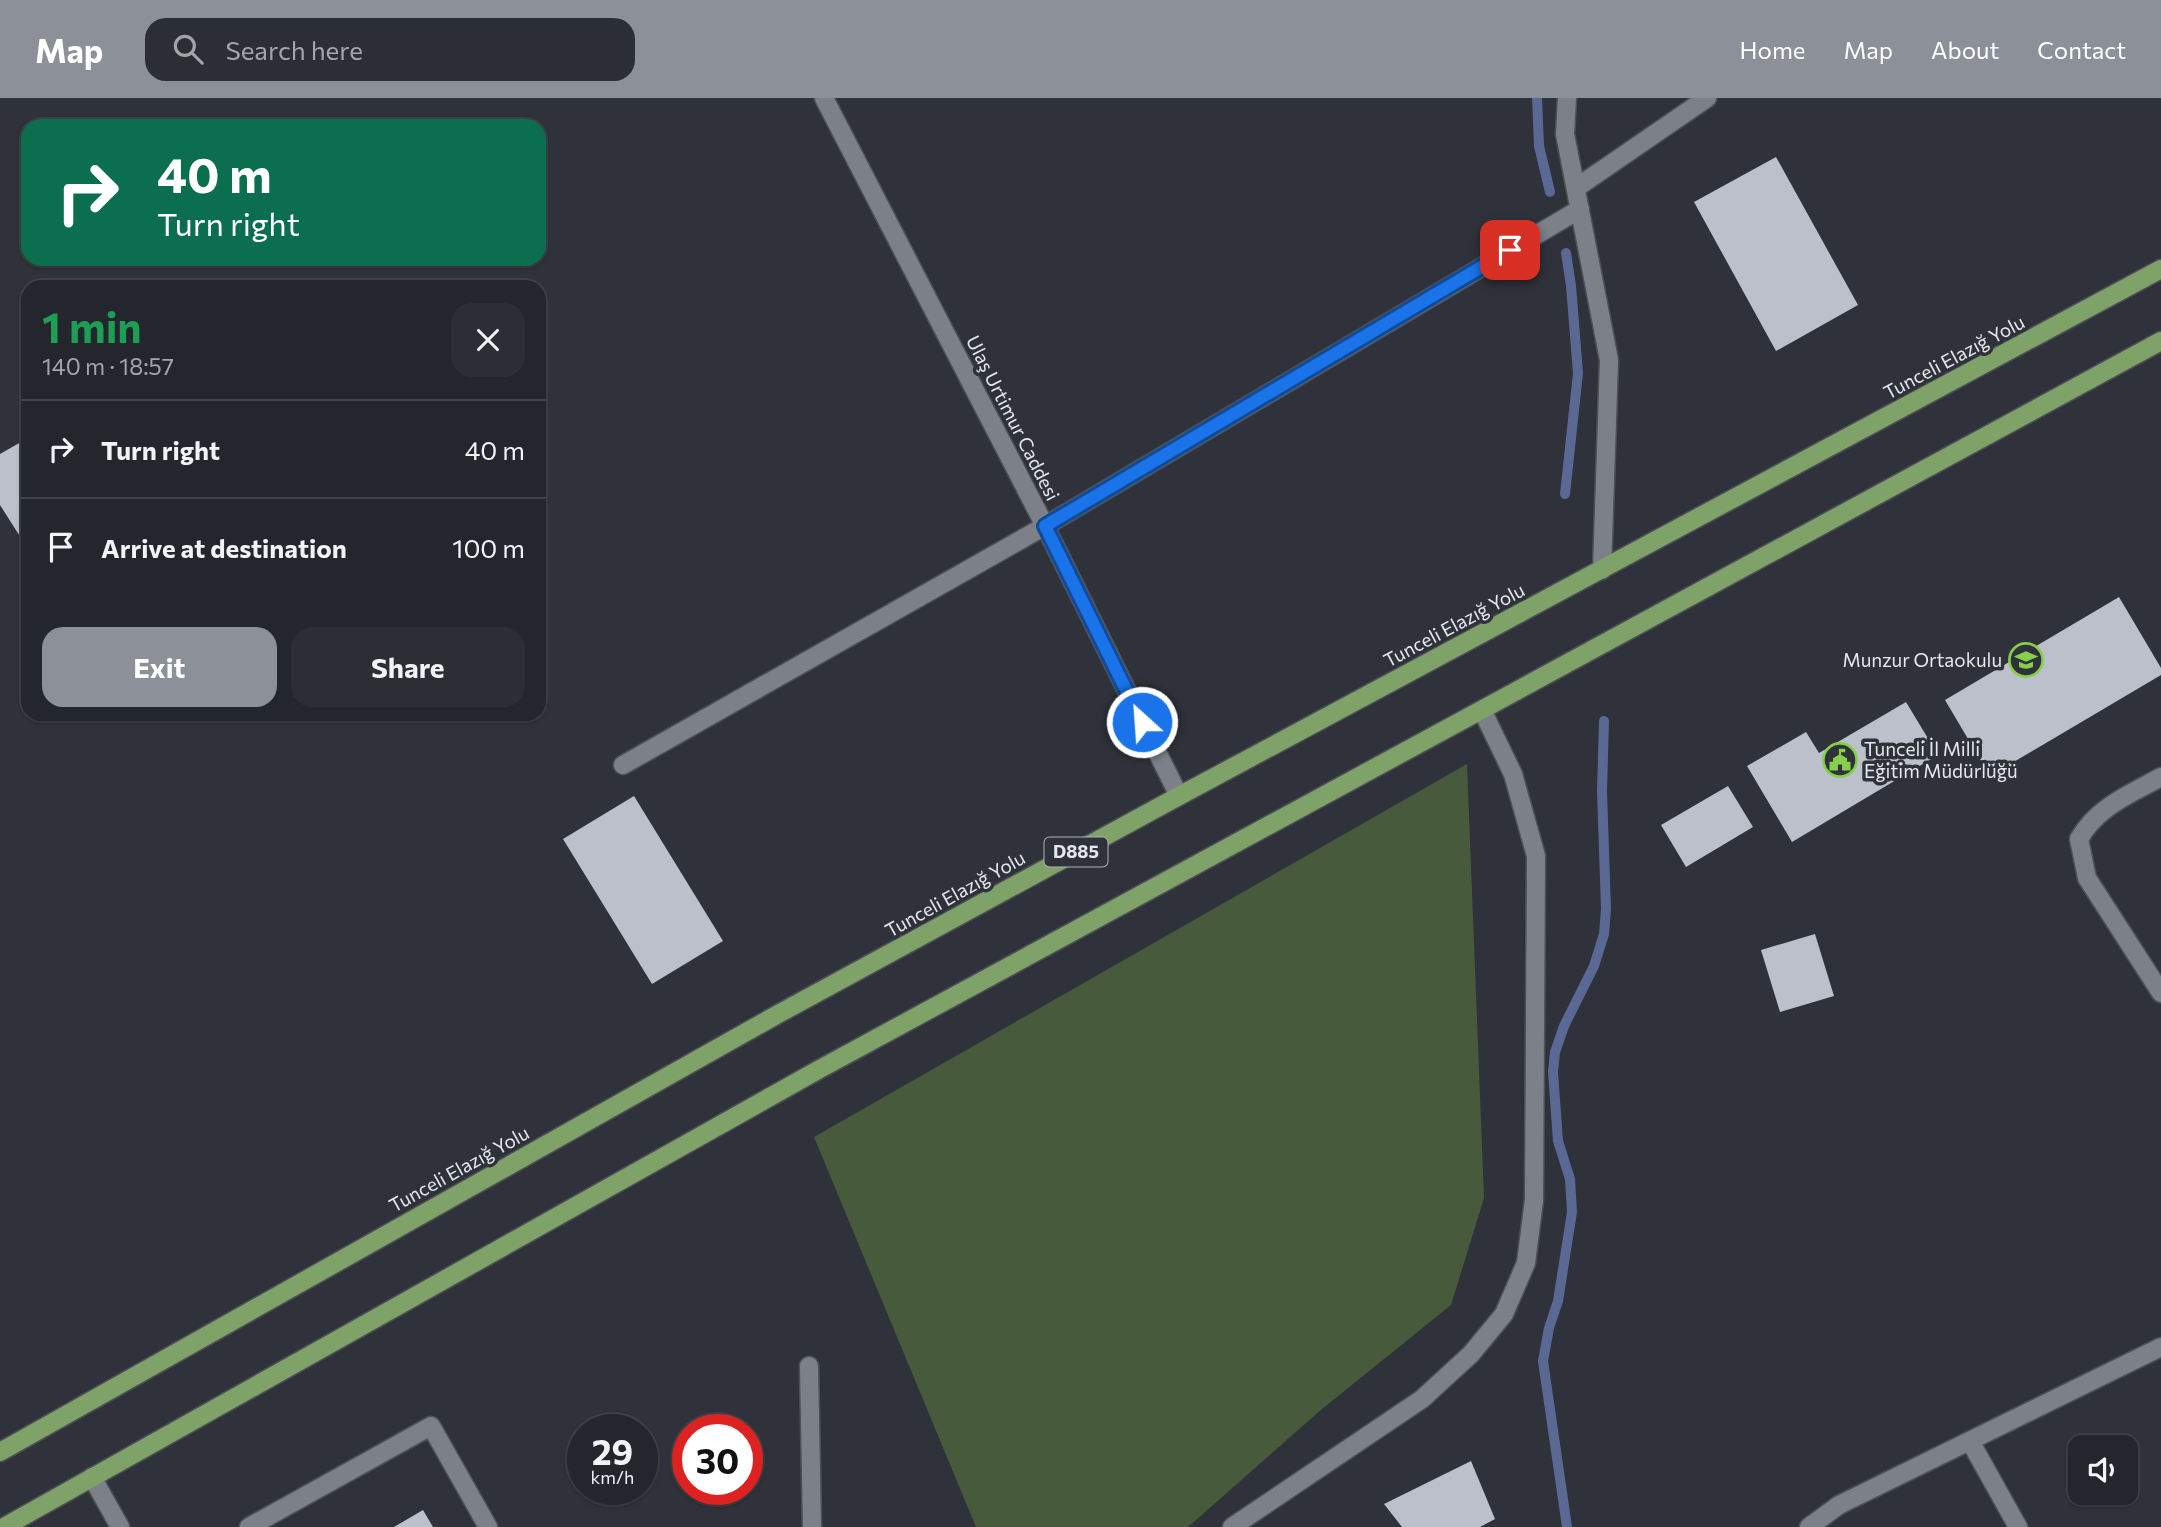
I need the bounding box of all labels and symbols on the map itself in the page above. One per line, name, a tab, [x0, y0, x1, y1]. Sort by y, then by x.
pin	[1480, 220, 1540, 280]
street label: Tunceli Elazığ Yolu	[1879, 310, 2028, 403]
street label: Ulaş Urtimur Caddesi	[962, 331, 1065, 504]
street label: Tunceli Elazığ Yolu	[1379, 578, 1528, 671]
school or university icon: Munzur Ortaokulu	[2007, 641, 2045, 679]
place label: Munzur Ortaokulu	[1843, 648, 2002, 671]
position arrow	[1105, 685, 1179, 759]
place label: Tunceli İl Milli Eğitim Müdürlüğü	[1864, 737, 2018, 782]
public building icon: Tunceli İl Milli Eğitim Müdürlüğü	[1821, 741, 1859, 779]
road number: D885	[1044, 838, 1108, 866]
street label: Tunceli Elazığ Yolu	[881, 846, 1029, 942]
street label: Tunceli Elazığ Yolu	[385, 1121, 533, 1217]
speed limit sign: 30	[672, 1414, 763, 1505]

